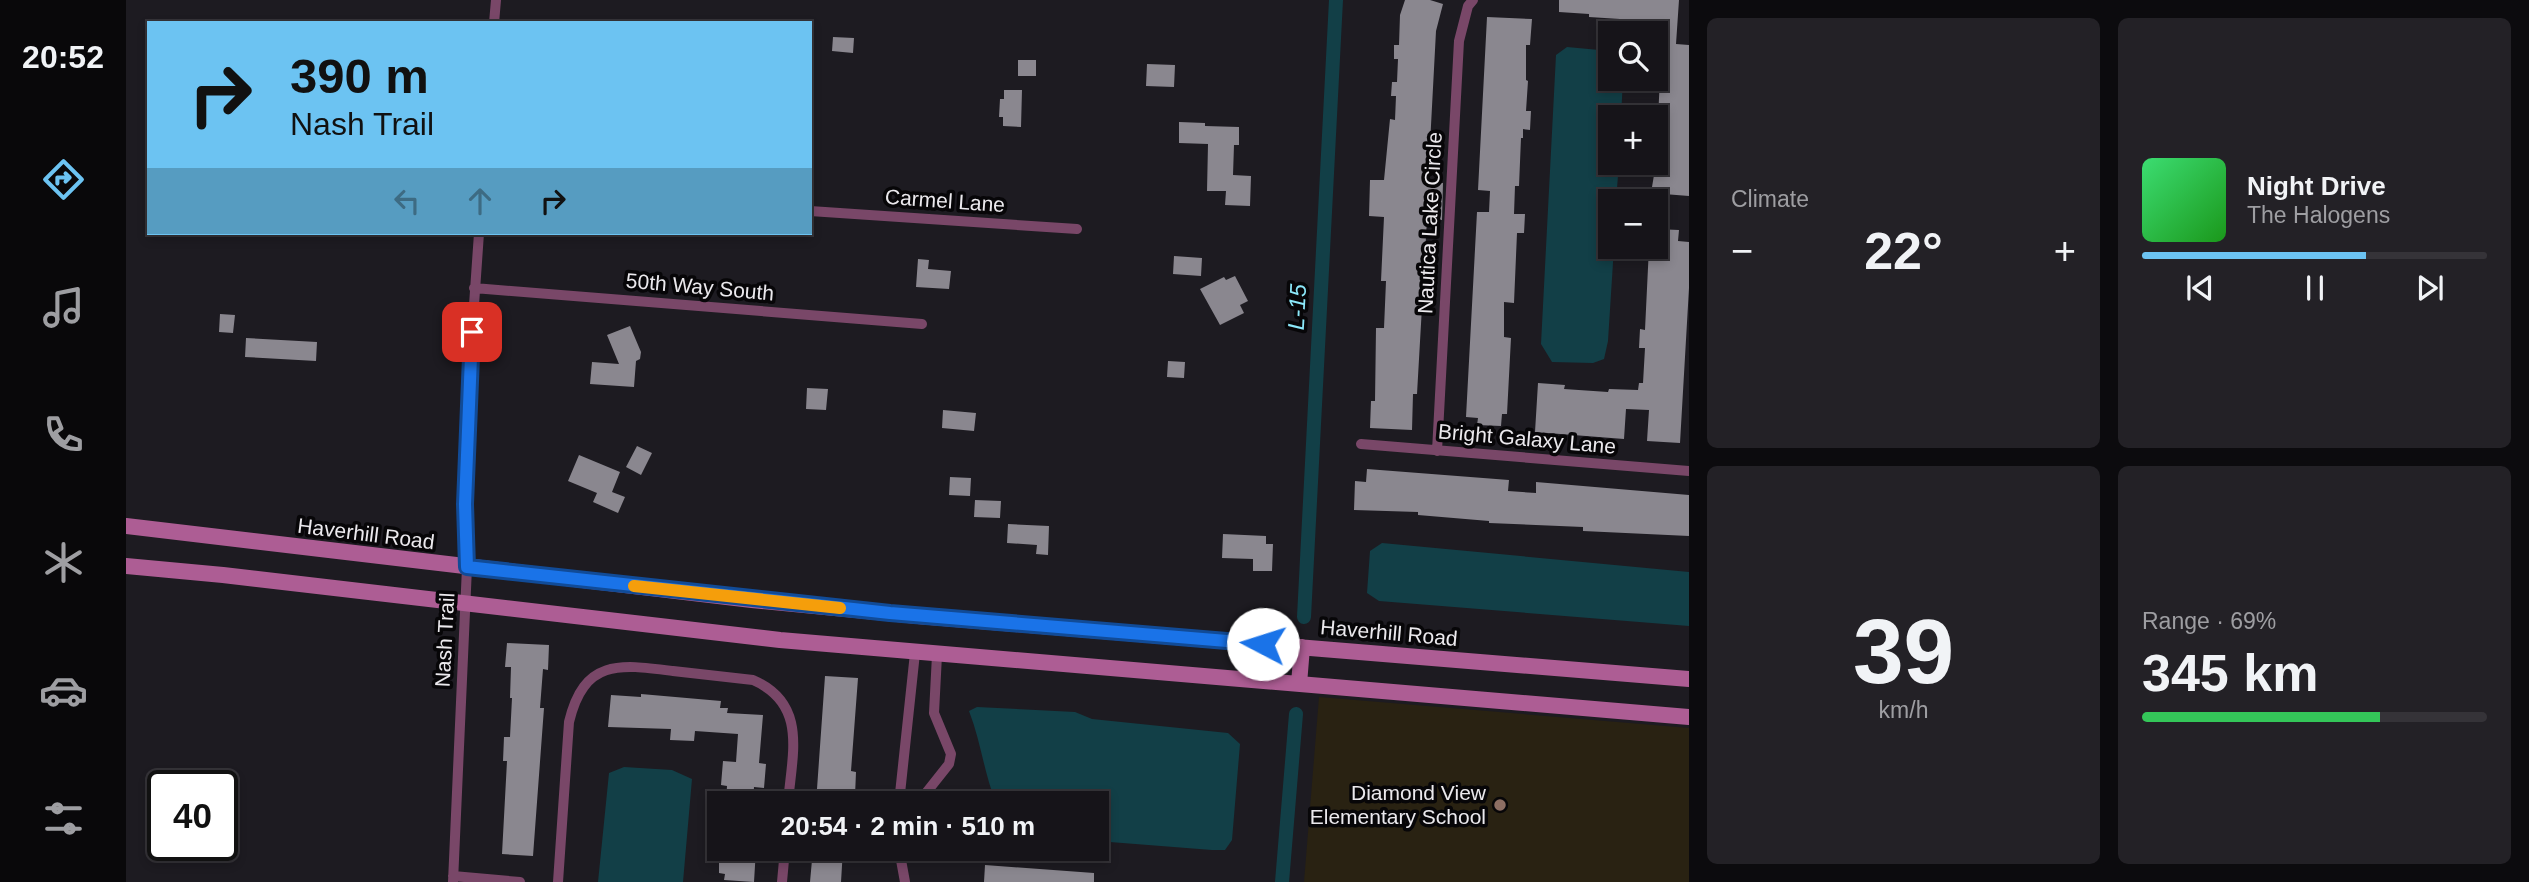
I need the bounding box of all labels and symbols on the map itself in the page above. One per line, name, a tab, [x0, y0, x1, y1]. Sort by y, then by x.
street label: Nautica Lake Circle	[1413, 131, 1446, 314]
street label: Carmel Lane	[884, 185, 1006, 216]
street label: 50th Way South	[625, 269, 775, 304]
water label: L-15	[1283, 283, 1311, 331]
pin	[442, 302, 502, 362]
street label: Bright Galaxy Lane	[1437, 419, 1617, 458]
street label: Haverhill Road	[296, 514, 436, 553]
street label: Nash Trail	[431, 592, 458, 688]
position arrow	[1226, 607, 1300, 681]
street label: Haverhill Road	[1319, 615, 1459, 650]
speed limit sign: 40	[147, 770, 238, 861]
place label: Diamond View Elementary School	[1310, 781, 1487, 828]
marker: Diamond View Elementary School	[1492, 797, 1508, 813]

